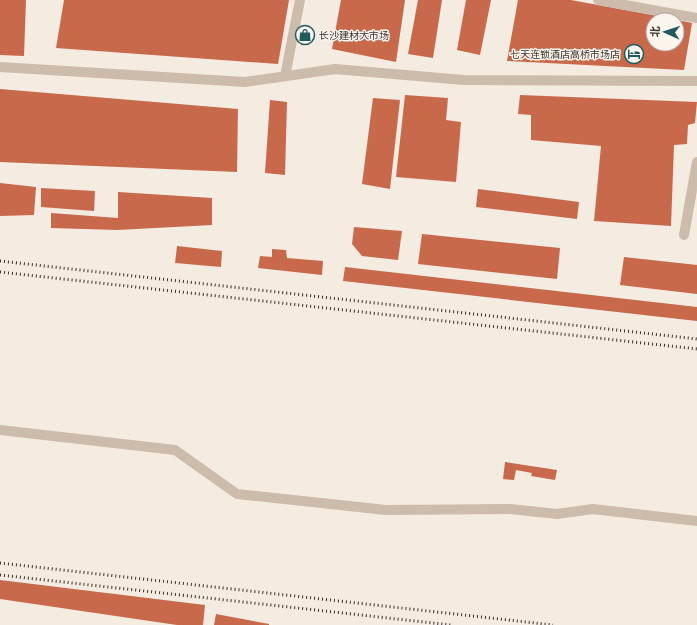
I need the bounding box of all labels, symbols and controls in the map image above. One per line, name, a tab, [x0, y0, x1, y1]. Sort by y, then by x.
north arrow	[645, 12, 685, 52]
shop icon: 长沙建材大市场	[294, 24, 316, 46]
text: 北	[648, 26, 662, 37]
place label: 长沙建材大市场	[319, 29, 389, 42]
hotel icon: 七天连锁酒店高桥市场店	[623, 43, 645, 65]
place label: 七天连锁酒店高桥市场店	[510, 48, 620, 61]

